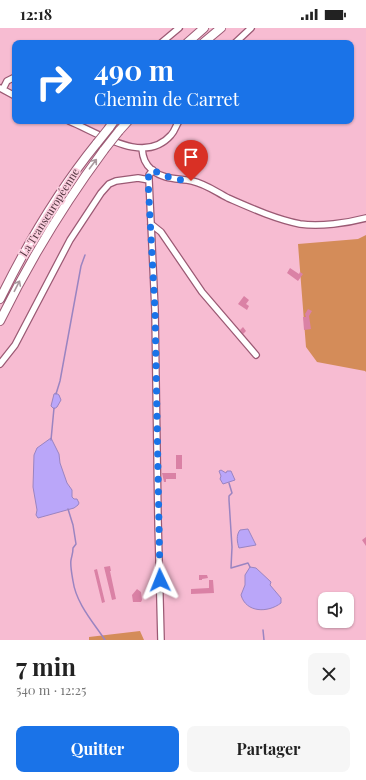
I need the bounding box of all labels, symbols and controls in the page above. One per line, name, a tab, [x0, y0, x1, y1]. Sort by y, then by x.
text: 12:18	[20, 4, 52, 24]
text: 490 m	[94, 51, 174, 88]
icon: right	[28, 56, 80, 108]
text: Chemin de Carret	[94, 87, 239, 111]
pin	[174, 140, 208, 181]
icon: arrive	[180, 146, 202, 168]
one-way arrow	[89, 159, 97, 170]
street label: La Transeuropéenne	[16, 164, 83, 259]
one-way arrow	[14, 280, 22, 292]
position arrow	[139, 559, 181, 601]
map controls	[318, 592, 354, 628]
button: sound	[318, 592, 354, 628]
text: 7 min	[16, 650, 76, 682]
button: close	[308, 653, 350, 695]
text: 540 m · 12:25	[16, 681, 86, 698]
button: Quitter	[16, 726, 179, 772]
button: Partager	[187, 726, 350, 772]

